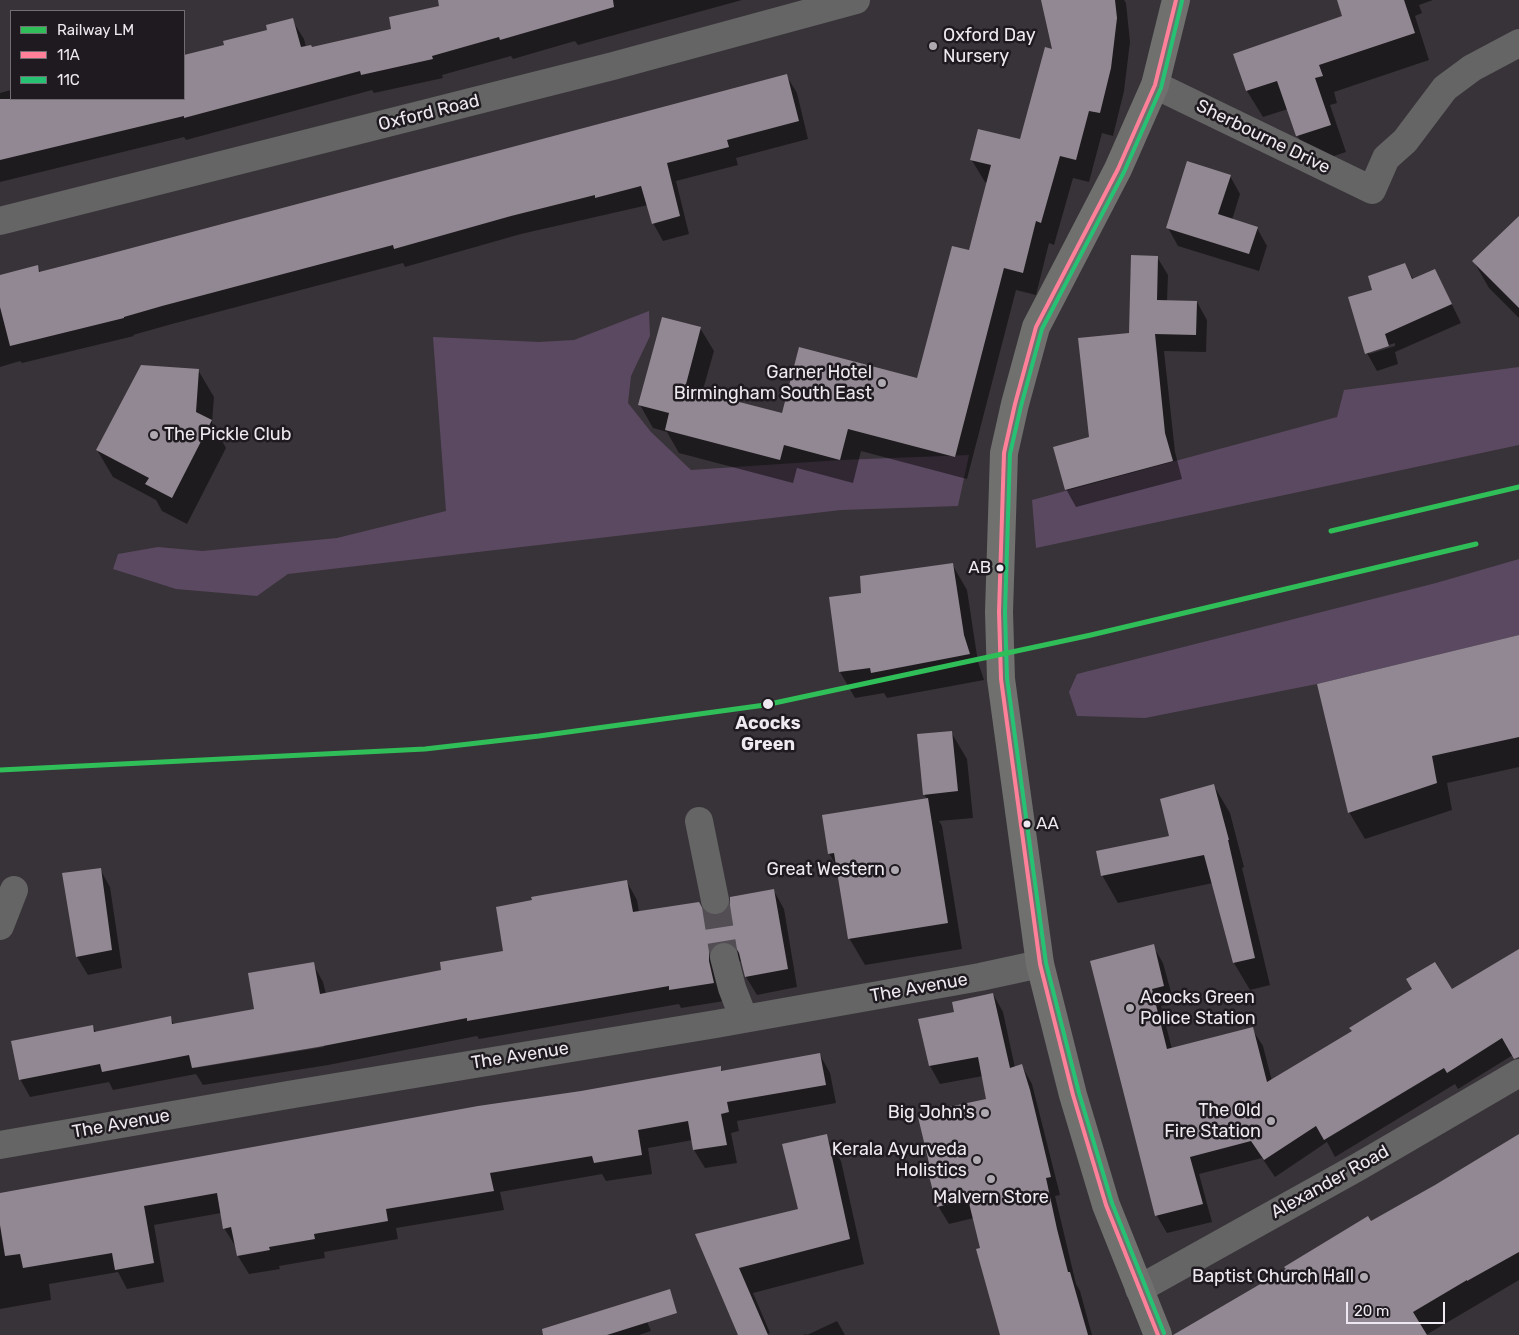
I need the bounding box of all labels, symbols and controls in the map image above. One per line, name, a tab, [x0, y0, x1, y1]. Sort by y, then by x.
legend	[10, 10, 185, 100]
text: Railway LM	[57, 21, 134, 39]
place label: Oxford Day Nursery	[943, 25, 1036, 68]
marker: Oxford Day Nursery	[927, 40, 939, 52]
text: 11A	[57, 46, 80, 64]
text: 11C	[57, 71, 80, 89]
street label: Oxford Road	[376, 90, 482, 136]
street label: Sherbourne Drive	[1192, 95, 1334, 179]
place label: Garner Hotel Birmingham South East	[674, 362, 872, 404]
marker: Garner Hotel Birmingham South East	[876, 377, 888, 389]
place label: The Pickle Club	[164, 424, 291, 446]
marker: The Pickle Club	[148, 429, 160, 441]
place label: AB	[968, 558, 991, 578]
marker: AB	[995, 563, 1005, 573]
marker: Acocks Green	[761, 697, 775, 711]
place label: Acocks Green	[735, 713, 801, 756]
place label: AA	[1036, 814, 1059, 834]
marker: AA	[1022, 819, 1032, 829]
place label: Great Western	[767, 859, 885, 881]
marker: Great Western	[889, 864, 901, 876]
street label: The Avenue	[869, 969, 969, 1007]
place label: Acocks Green Police Station	[1140, 987, 1256, 1030]
marker: Acocks Green Police Station	[1124, 1002, 1136, 1014]
street label: The Avenue	[470, 1038, 570, 1074]
place label: The Old Fire Station	[1164, 1100, 1261, 1142]
place label: Big John's	[888, 1102, 975, 1124]
street label: The Avenue	[71, 1105, 171, 1143]
marker: Big John's	[979, 1107, 991, 1119]
marker: The Old Fire Station	[1265, 1115, 1277, 1127]
place label: Kerala Ayurveda Holistics	[832, 1139, 967, 1182]
street label: Alexander Road	[1267, 1141, 1393, 1223]
marker: Kerala Ayurveda Holistics	[971, 1154, 983, 1166]
marker: Malvern Store	[985, 1173, 997, 1185]
place label: Malvern Store	[933, 1187, 1049, 1209]
place label: Baptist Church Hall	[1192, 1266, 1354, 1288]
marker: Baptist Church Hall	[1358, 1271, 1370, 1283]
scale bar	[1349, 1292, 1448, 1324]
text: 20 m	[1354, 1302, 1389, 1320]

